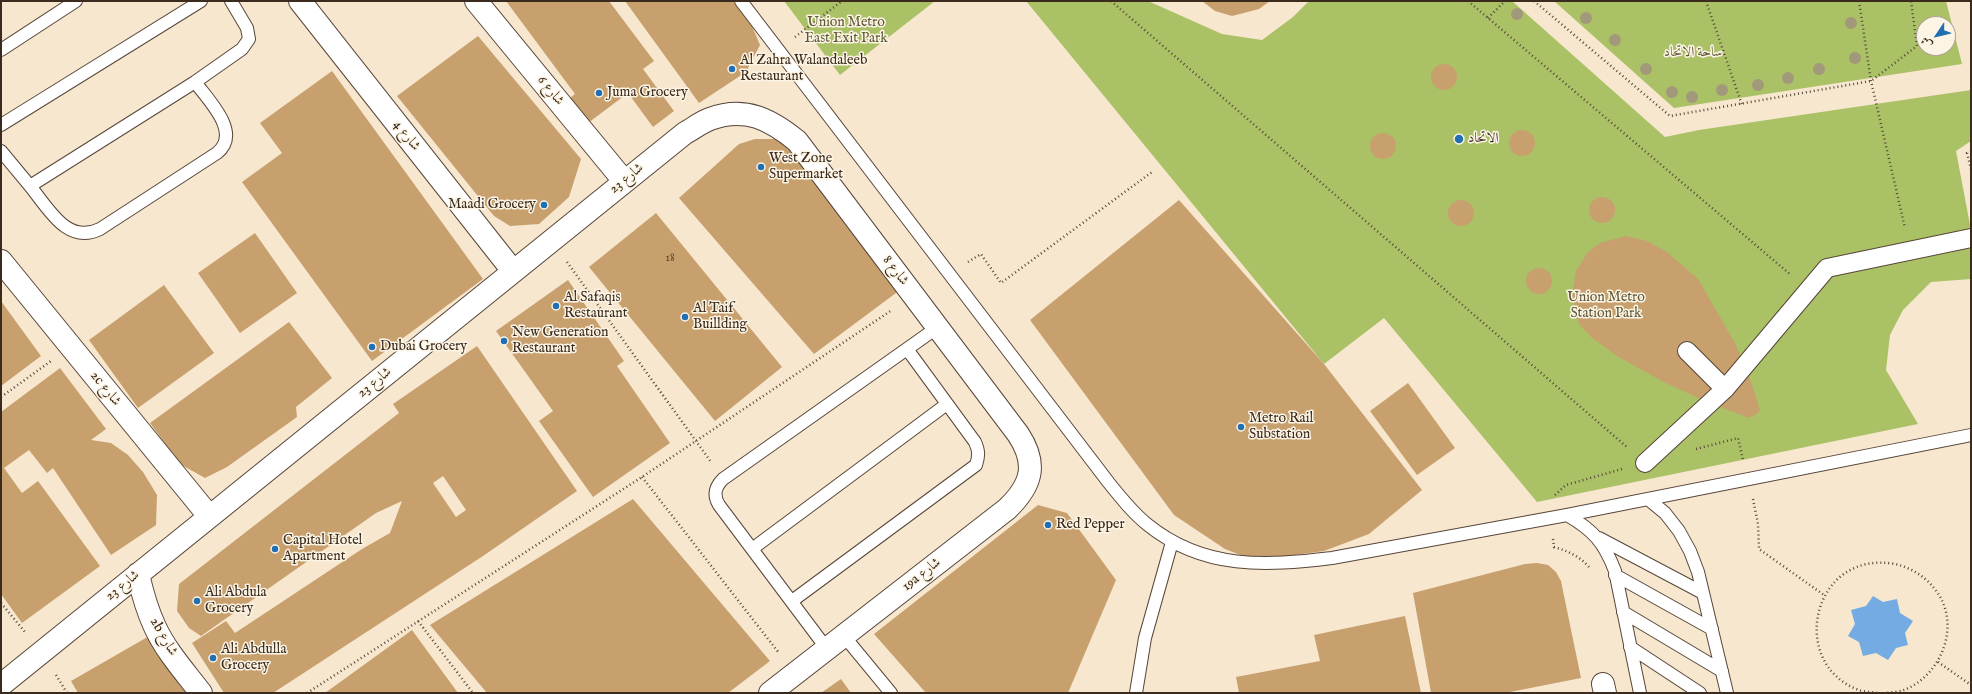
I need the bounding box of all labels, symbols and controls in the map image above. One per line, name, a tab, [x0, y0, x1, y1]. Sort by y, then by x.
park label: Union Metro East Exit Park	[804, 15, 888, 48]
north arrow	[1916, 16, 1956, 56]
text: ش	[1918, 34, 1936, 51]
park label: ساحة الاتحاد	[1664, 45, 1722, 61]
place label: Al Zahra Walandaleeb Restaurant	[740, 53, 867, 86]
marker: Al Zahra Walandaleeb Restaurant	[727, 64, 737, 74]
street label: شارع 6	[533, 73, 567, 109]
place label: Juma Grocery	[607, 85, 688, 101]
marker: Juma Grocery	[594, 88, 604, 98]
street label: شارع 4	[389, 117, 423, 155]
place label: الاتحاد	[1468, 131, 1499, 147]
marker: الاتحاد	[1453, 133, 1465, 145]
place label: West Zone Supermarket	[769, 151, 843, 184]
street label: شارع 23	[606, 160, 648, 198]
marker: West Zone Supermarket	[756, 162, 766, 172]
place label: Maadi Grocery	[448, 197, 536, 213]
marker: Maadi Grocery	[539, 200, 549, 210]
house number: 18	[665, 252, 675, 266]
street label: شارع 8	[878, 253, 912, 289]
place label: Al Safaqis Restaurant	[564, 290, 627, 322]
park label: Union Metro Station Park	[1567, 290, 1645, 322]
marker: Al Safaqis Restaurant	[551, 301, 561, 311]
place label: Al Taif Buillding	[693, 301, 747, 334]
marker: Al Taif Buillding	[680, 312, 690, 322]
place label: New Generation Restaurant	[512, 325, 608, 358]
marker: New Generation Restaurant	[499, 336, 509, 346]
place label: Dubai Grocery	[380, 339, 467, 355]
marker: Dubai Grocery	[367, 342, 377, 352]
street label: شارع 23	[354, 364, 396, 402]
street label: 2c شارع	[86, 368, 124, 410]
place label: Metro Rail Substation	[1249, 411, 1313, 444]
marker: Metro Rail Substation	[1236, 422, 1246, 432]
place label: Red Pepper	[1056, 517, 1125, 533]
marker: Red Pepper	[1043, 520, 1053, 530]
place label: Capital Hotel Apartment	[283, 533, 362, 566]
marker: Capital Hotel Apartment	[270, 544, 280, 554]
street label: 19a شارع	[899, 555, 945, 595]
street label: شارع 23	[102, 567, 144, 605]
place label: Ali Abdula Grocery	[205, 585, 267, 618]
marker: Ali Abdula Grocery	[192, 596, 202, 606]
street label: 2b شارع	[145, 615, 181, 659]
place label: Ali Abdulla Grocery	[221, 642, 286, 674]
marker: Ali Abdulla Grocery	[208, 653, 218, 663]

